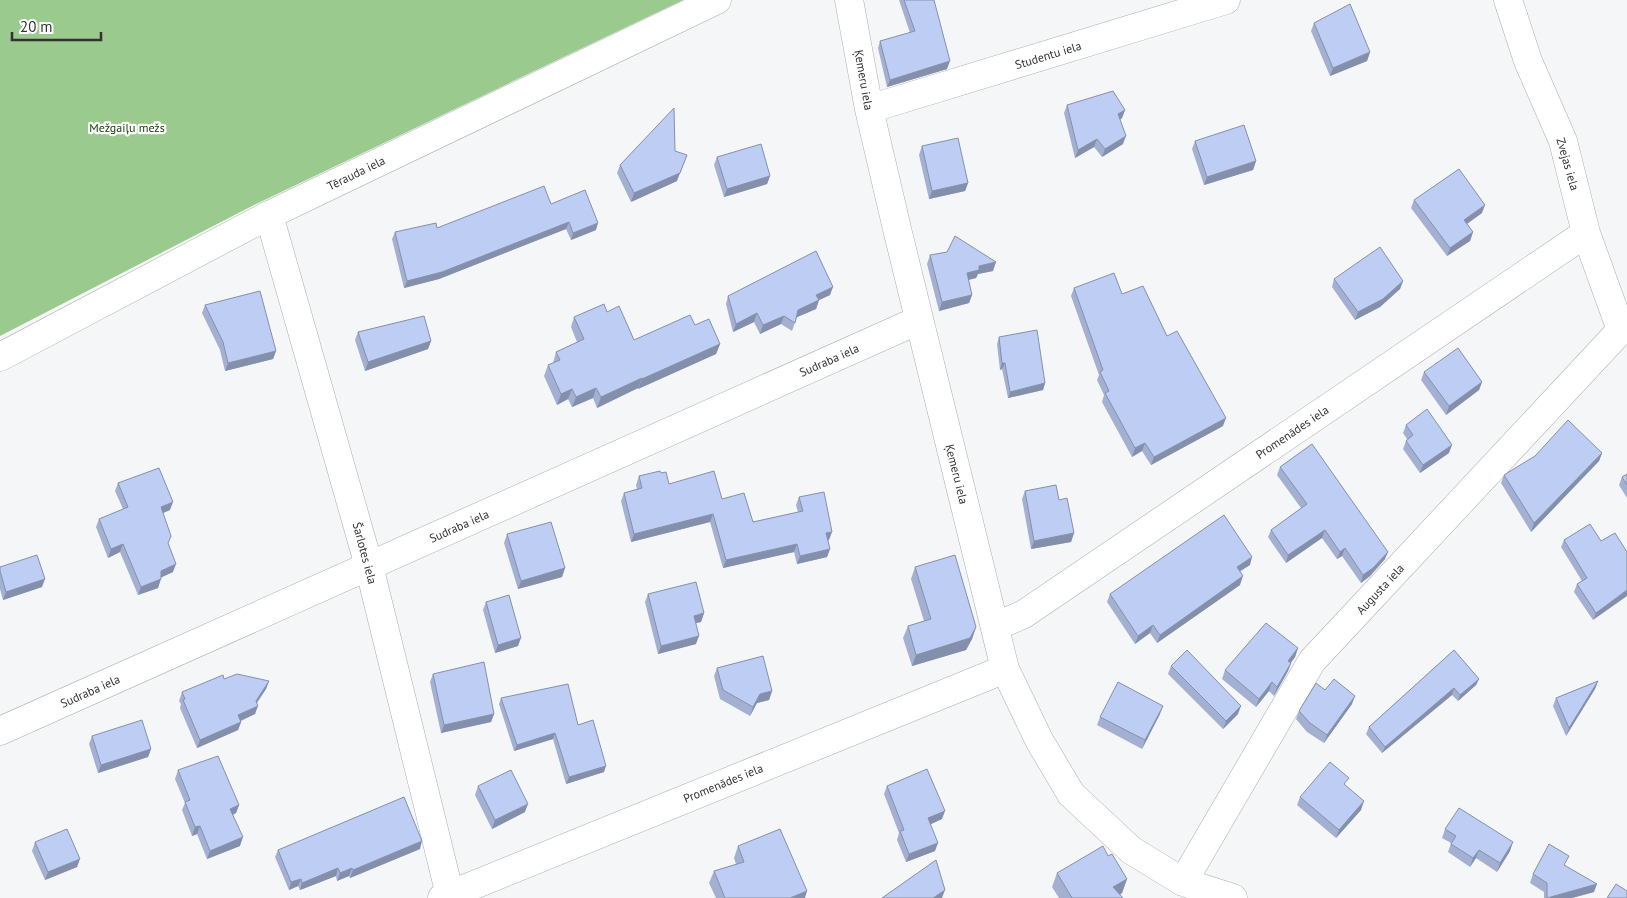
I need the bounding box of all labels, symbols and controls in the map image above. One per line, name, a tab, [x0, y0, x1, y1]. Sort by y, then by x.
scale bar	[12, 10, 101, 42]
text: 20 m	[20, 17, 53, 36]
street label: Studentu iela	[1013, 38, 1083, 72]
street label: Ķemeru iela	[850, 49, 877, 112]
park label: Mežgaiļu mežs	[89, 120, 165, 135]
street label: Zvejas iela	[1553, 136, 1583, 192]
street label: Tērauda iela	[325, 152, 388, 193]
street label: Sudraba iela	[797, 340, 861, 380]
street label: Promenādes iela	[1253, 402, 1331, 462]
street label: Ķemeru iela	[941, 442, 972, 506]
street label: Sudraba iela	[427, 506, 491, 546]
street label: Šarlotes iela	[350, 520, 380, 586]
street label: Augusta iela	[1353, 561, 1407, 617]
street label: Sudraba iela	[58, 671, 122, 711]
street label: Promenādes iela	[681, 760, 765, 806]

